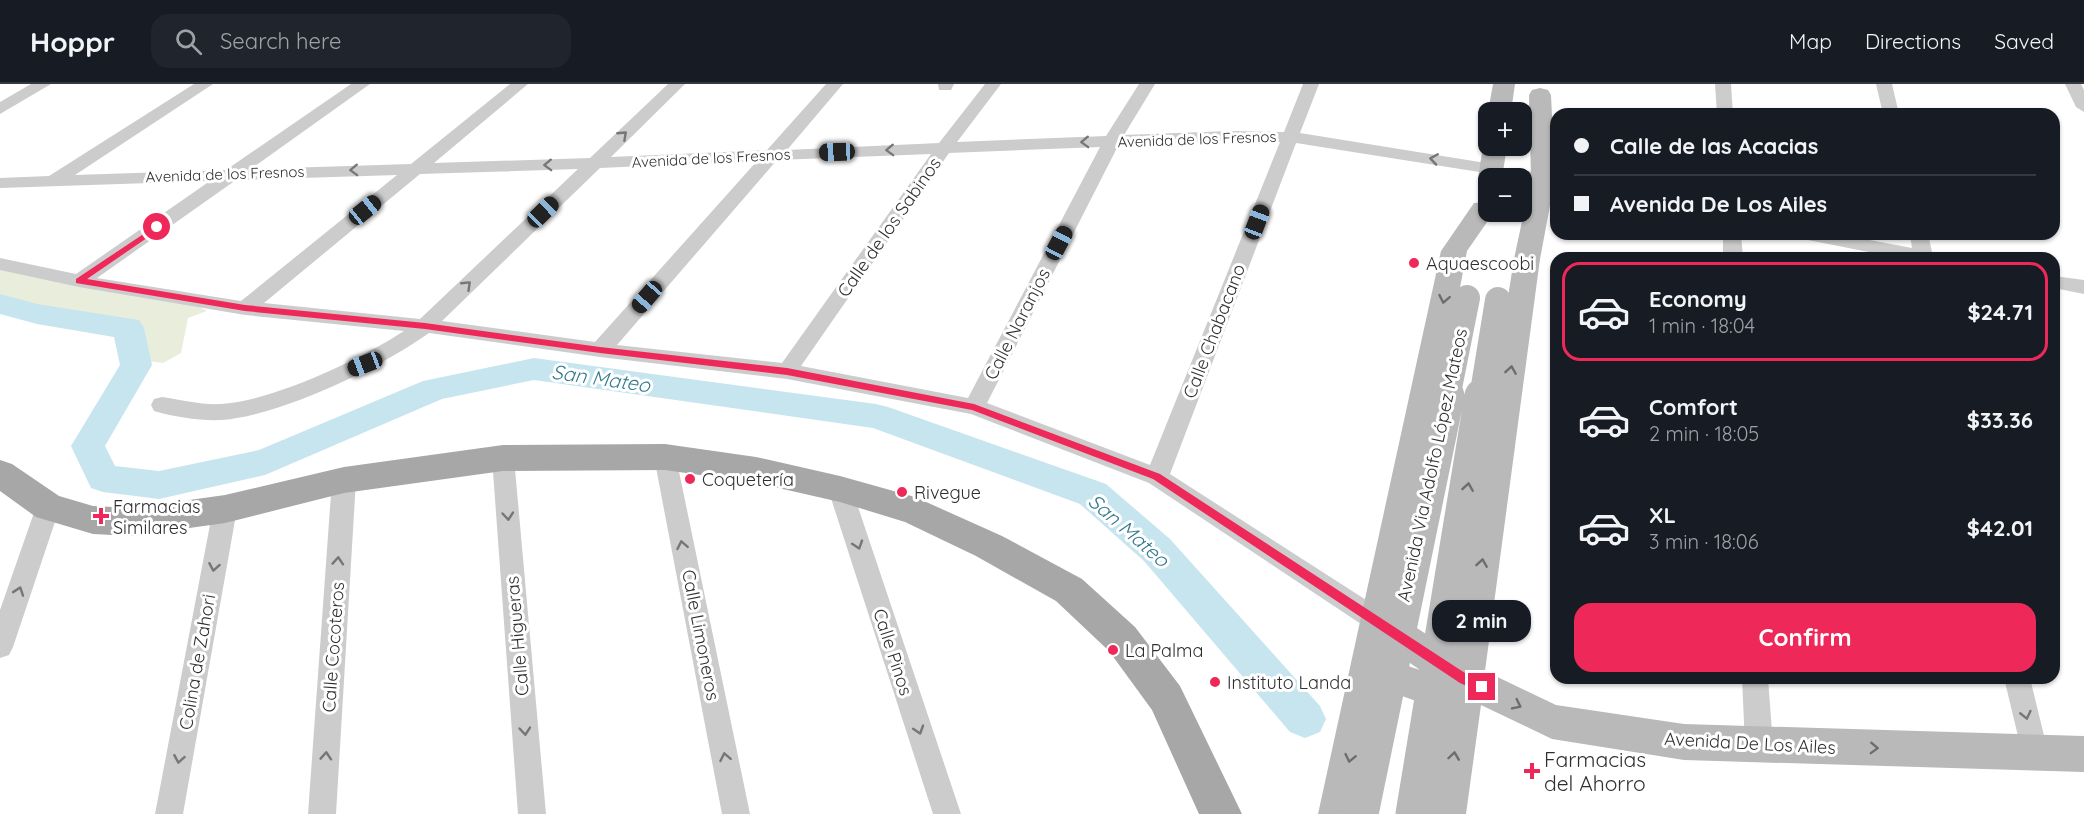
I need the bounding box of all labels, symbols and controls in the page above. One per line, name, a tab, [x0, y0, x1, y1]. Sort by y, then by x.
search box	[151, 14, 571, 68]
text: Hoppr	[30, 24, 115, 59]
icon: search	[172, 25, 205, 58]
text: Search here	[220, 27, 341, 55]
text: Map	[1789, 28, 1832, 54]
text: Directions	[1865, 28, 1961, 54]
text: Saved	[1994, 28, 2054, 54]
map controls	[1478, 102, 1532, 222]
button: +	[1478, 102, 1532, 156]
street label: Avenida de los Fresnos	[1117, 127, 1277, 151]
one-way arrow	[615, 132, 626, 143]
text: Calle de las Acacias	[1610, 132, 1818, 160]
one-way arrow	[1080, 136, 1089, 149]
car	[819, 142, 855, 162]
street label: Avenida de los Fresnos	[631, 144, 791, 172]
one-way arrow	[886, 144, 895, 157]
street label: Calle de los Sabinos	[832, 153, 946, 301]
one-way arrow	[1429, 154, 1439, 166]
one-way arrow	[544, 158, 553, 171]
street label: Avenida de los Fresnos	[145, 162, 305, 186]
one-way arrow	[349, 164, 358, 176]
button: −	[1478, 168, 1532, 222]
text: Avenida De Los Ailes	[1610, 190, 1827, 218]
car	[345, 192, 385, 228]
car	[524, 193, 562, 231]
car	[1242, 202, 1272, 242]
route start	[143, 213, 170, 240]
car	[1043, 223, 1075, 263]
place label: Aquaescoobi	[1426, 252, 1534, 275]
marker: Aquaescoobi	[1407, 256, 1421, 270]
street label: Calle Chabacano	[1178, 261, 1250, 401]
street label: Calle Naranjos	[979, 264, 1055, 384]
car	[628, 278, 666, 316]
one-way arrow	[460, 282, 471, 293]
icon: car	[1577, 285, 1631, 339]
text: Economy	[1649, 285, 1747, 313]
one-way arrow	[1438, 294, 1451, 304]
text: $24.71	[1967, 298, 2033, 326]
text: 1 min · 18:04	[1649, 313, 1755, 338]
street label: Avenida Via Adolfo López Mateos	[1392, 326, 1472, 604]
car	[345, 349, 385, 379]
water label: San Mateo	[550, 359, 653, 397]
one-way arrow	[1504, 366, 1516, 375]
icon: car	[1577, 393, 1631, 447]
text: Comfort	[1649, 393, 1738, 421]
text: $33.36	[1967, 406, 2033, 434]
text: 2 min · 18:05	[1649, 421, 1759, 446]
place label: Coquetería	[702, 468, 794, 491]
marker: Coquetería	[683, 472, 697, 486]
place label: Rivegue	[914, 481, 981, 504]
one-way arrow	[1461, 482, 1473, 492]
marker: Rivegue	[895, 485, 909, 499]
water label: San Mateo	[1083, 488, 1175, 573]
place label: Farmacias Similares	[113, 495, 201, 539]
icon: car	[1577, 501, 1631, 555]
text: XL	[1649, 501, 1676, 529]
marker: Farmacias Similares	[94, 509, 108, 523]
one-way arrow	[501, 512, 514, 521]
text: $42.01	[1967, 514, 2033, 542]
text: 3 min · 18:06	[1649, 529, 1758, 554]
one-way arrow	[851, 539, 863, 550]
one-way arrow	[677, 540, 690, 550]
one-way arrow	[332, 557, 345, 566]
one-way arrow	[1475, 558, 1487, 568]
one-way arrow	[208, 561, 221, 571]
street label: Calle Limoneros	[677, 568, 725, 702]
street label: Calle Higueras	[500, 575, 534, 697]
street label: Calle Cocoteros	[317, 581, 349, 713]
one-way arrow	[12, 586, 24, 597]
street label: Colina de Zahori	[174, 592, 220, 732]
callout: 2 min	[1432, 600, 1532, 642]
button: Confirm	[1574, 603, 2036, 672]
street label: Calle Pinos	[868, 606, 918, 698]
text: 2 min	[1455, 608, 1508, 633]
place label: La Palma	[1125, 639, 1203, 662]
marker: La Palma	[1106, 643, 1120, 657]
place label: Instituto Landa	[1227, 671, 1351, 694]
route end	[1468, 673, 1495, 700]
marker: Instituto Landa	[1208, 675, 1222, 689]
one-way arrow	[1510, 697, 1521, 709]
one-way arrow	[2018, 710, 2031, 720]
one-way arrow	[912, 724, 924, 735]
one-way arrow	[518, 727, 531, 736]
street label: Avenida De Los Ailes	[1664, 727, 1836, 759]
one-way arrow	[1870, 742, 1879, 754]
place label: Farmacias del Ahorro	[1544, 746, 1646, 796]
one-way arrow	[319, 751, 332, 760]
one-way arrow	[1447, 751, 1460, 761]
one-way arrow	[719, 752, 732, 762]
one-way arrow	[173, 753, 186, 763]
one-way arrow	[1345, 753, 1358, 763]
marker: Farmacias del Ahorro	[1525, 764, 1539, 778]

